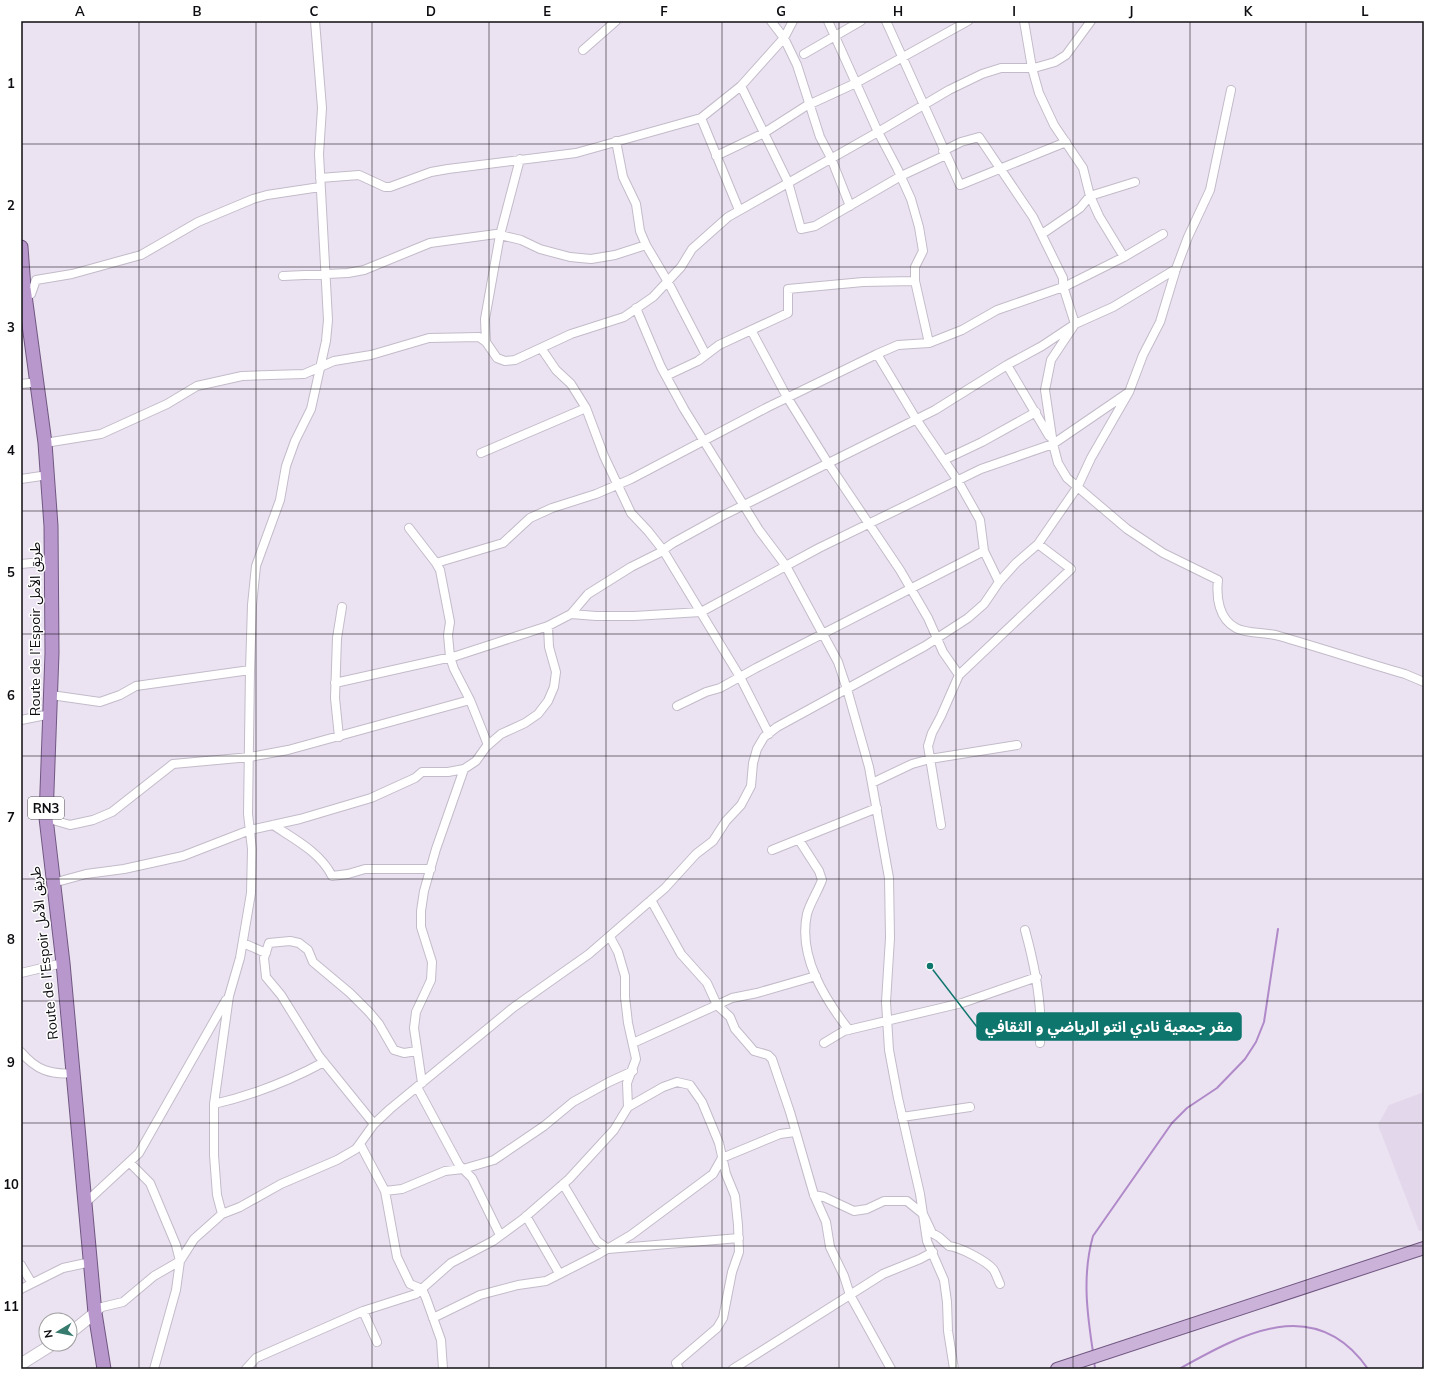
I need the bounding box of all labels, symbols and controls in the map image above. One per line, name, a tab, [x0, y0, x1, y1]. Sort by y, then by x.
text: A	[75, 3, 85, 19]
text: B	[193, 3, 202, 19]
text: C	[310, 3, 319, 19]
text: D	[426, 3, 436, 19]
text: E	[543, 3, 551, 19]
text: F	[660, 3, 668, 19]
text: G	[776, 3, 786, 19]
text: H	[893, 3, 903, 19]
text: I	[1012, 3, 1016, 19]
text: J	[1129, 3, 1133, 19]
text: K	[1244, 3, 1254, 19]
text: L	[1361, 3, 1369, 19]
text: 1	[7, 75, 15, 91]
text: 2	[7, 197, 15, 213]
text: 3	[7, 319, 15, 335]
text: 4	[7, 442, 15, 458]
street label: Route de l’Espoir طريق الأمل	[26, 542, 45, 716]
text: 5	[7, 564, 15, 580]
text: 6	[7, 687, 15, 703]
road number: RN3	[28, 797, 64, 819]
text: 7	[7, 809, 15, 825]
street label: Route de l’Espoir طريق الأمل	[26, 865, 63, 1041]
text: 8	[7, 931, 15, 947]
callout: مقر جمعية نادي انتو الرياضي و الثقافي	[977, 1013, 1241, 1040]
text: مقر جمعية نادي انتو الرياضي و الثقافي	[985, 1017, 1233, 1038]
text: 9	[7, 1054, 15, 1070]
text: 10	[3, 1176, 19, 1192]
text: 11	[3, 1298, 19, 1314]
north arrow	[38, 1312, 78, 1352]
text: N	[41, 1328, 56, 1339]

